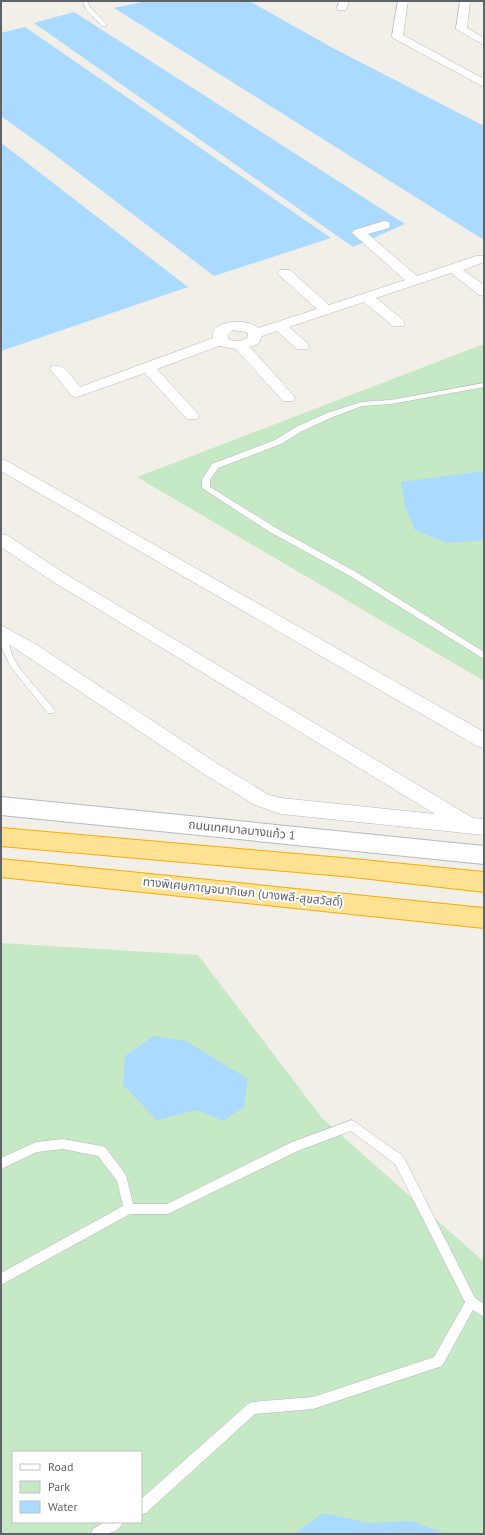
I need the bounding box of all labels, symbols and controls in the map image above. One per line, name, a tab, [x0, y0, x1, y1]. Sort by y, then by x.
street label: ถนนเทศบาลบางแก้ว 1	[188, 816, 296, 843]
street label: ทางพิเศษกาญจนาภิเษก (บางพลี-สุขสวัสดิ์)	[142, 874, 344, 909]
legend	[12, 1451, 142, 1523]
text: Road	[48, 1459, 73, 1474]
text: Park	[48, 1479, 70, 1494]
text: Water	[48, 1499, 78, 1514]

